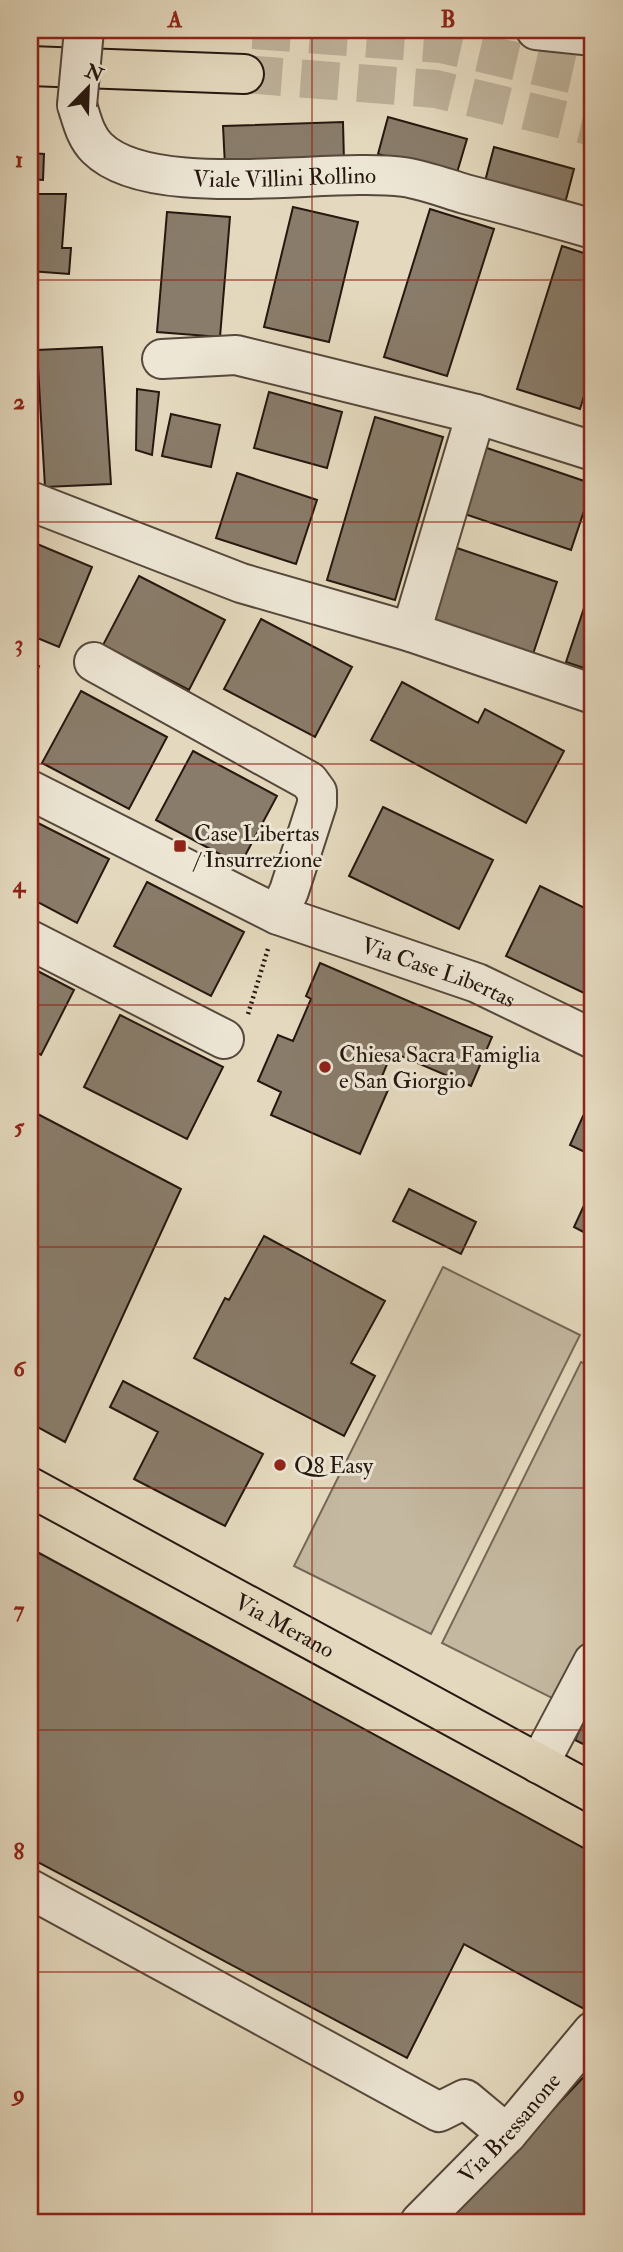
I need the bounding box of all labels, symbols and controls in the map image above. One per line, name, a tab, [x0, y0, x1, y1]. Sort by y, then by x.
text: A	[167, 5, 183, 34]
text: B	[440, 5, 456, 34]
north arrow	[52, 52, 122, 122]
text: N	[81, 59, 108, 88]
text: 1	[15, 145, 23, 174]
street label: Viale Villini Rollino	[192, 161, 376, 194]
text: 2	[13, 387, 25, 416]
text: 3	[15, 629, 23, 658]
place label: Case Libertas / Insurrezione	[192, 819, 322, 874]
marker: Case Libertas / Insurrezione	[172, 838, 188, 854]
text: 4	[12, 870, 27, 899]
street label: Via Case Libertas	[358, 930, 520, 1014]
place label: Chiesa Sacra Famiglia e San Giorgio	[339, 1040, 541, 1095]
marker: Chiesa Sacra Famiglia e San Giorgio	[317, 1059, 333, 1075]
text: 5	[14, 1112, 25, 1141]
text: 6	[13, 1354, 27, 1383]
place label: Q8 Easy	[294, 1451, 374, 1480]
marker: Q8 Easy	[272, 1457, 288, 1473]
street label: Via Merano	[230, 1587, 340, 1664]
text: 7	[14, 1595, 25, 1624]
text: 8	[14, 1837, 25, 1866]
street label: Via Bressanone	[452, 2066, 567, 2189]
text: 9	[11, 2079, 25, 2108]

